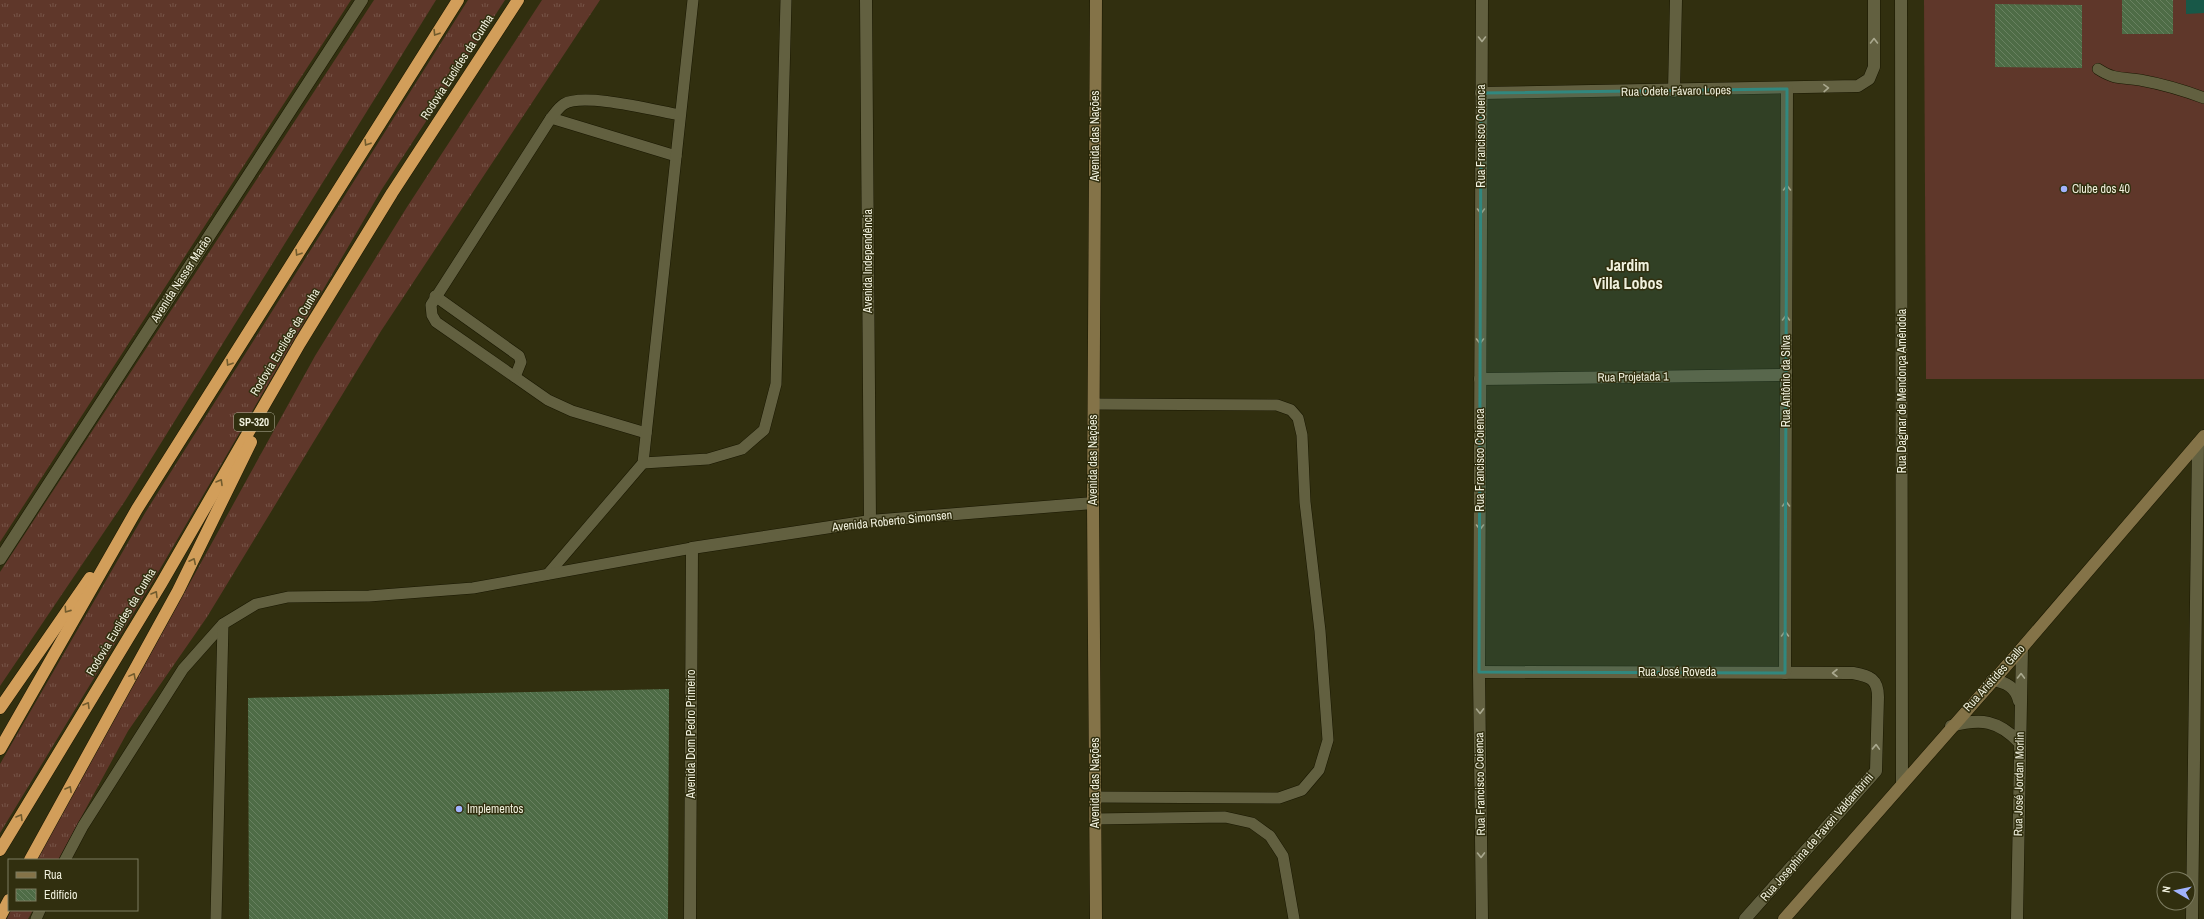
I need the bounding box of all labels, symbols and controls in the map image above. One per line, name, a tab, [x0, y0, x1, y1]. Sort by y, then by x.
street label: Rodovia Euclides da Cunha	[417, 11, 497, 123]
one-way arrow	[434, 28, 441, 35]
one-way arrow	[1477, 36, 1486, 42]
one-way arrow	[1870, 38, 1878, 44]
street label: Rua Odete Fávaro Lopes	[1621, 82, 1731, 100]
street label: Rua Francisco Coienca	[1473, 84, 1489, 188]
one-way arrow	[1823, 84, 1829, 92]
street label: Avenida das Nações	[1087, 91, 1103, 182]
one-way arrow	[365, 139, 372, 146]
place label: Clube dos 40	[2072, 181, 2130, 197]
marker: Clube dos 40	[2059, 184, 2069, 194]
one-way arrow	[1783, 185, 1791, 191]
one-way arrow	[1477, 208, 1485, 214]
street label: Avenida Independência	[860, 209, 876, 314]
street label: Avenida Nasser Marão	[146, 233, 215, 326]
one-way arrow	[295, 249, 303, 256]
district label: Jardim Villa Lobos	[1593, 254, 1663, 294]
street label: Rodovia Euclides da Cunha	[247, 285, 324, 399]
street label: Rua Dagmar de Mendonça Amêndola	[1894, 308, 1910, 473]
one-way arrow	[1782, 315, 1790, 321]
street label: Rua Antônio da Silva	[1778, 334, 1794, 427]
one-way arrow	[1476, 338, 1484, 344]
one-way arrow	[226, 359, 234, 366]
street label: Rua Projetada 1	[1597, 368, 1669, 386]
street label: Rua Francisco Coienca	[1472, 408, 1488, 512]
road number: SP-320	[234, 413, 274, 431]
street label: Avenida das Nações	[1085, 415, 1101, 506]
one-way arrow	[215, 479, 222, 486]
one-way arrow	[1782, 501, 1790, 507]
street label: Avenida Roberto Simonsen	[830, 507, 953, 535]
one-way arrow	[1476, 524, 1484, 530]
one-way arrow	[188, 557, 196, 565]
street label: Rodovia Euclides da Cunha	[83, 565, 160, 679]
one-way arrow	[150, 591, 157, 598]
one-way arrow	[65, 606, 72, 613]
one-way arrow	[1781, 631, 1789, 637]
street label: Rua Aristides Gallo	[1960, 641, 2028, 715]
street label: Rua José Roveda	[1638, 664, 1717, 680]
one-way arrow	[1832, 669, 1838, 677]
street label: Avenida Dom Pedro Primeiro	[683, 670, 699, 799]
one-way arrow	[128, 673, 135, 680]
one-way arrow	[2017, 673, 2025, 679]
one-way arrow	[83, 702, 90, 709]
one-way arrow	[1476, 708, 1484, 714]
street label: Rua Francisco Coienca	[1471, 732, 1489, 836]
street label: Rua José Jordan Morlin	[2010, 732, 2028, 836]
street label: Avenida das Nações	[1087, 738, 1103, 829]
one-way arrow	[1872, 744, 1881, 750]
street label: Rua Josephina de Faveri Valdambrini	[1757, 769, 1877, 905]
one-way arrow	[64, 786, 72, 793]
place label: Implementos	[467, 801, 523, 817]
marker: Implementos	[454, 804, 464, 814]
one-way arrow	[16, 814, 23, 821]
one-way arrow	[1477, 852, 1485, 858]
legend	[8, 859, 138, 911]
text: Rua	[44, 867, 63, 883]
north arrow	[2156, 871, 2196, 911]
text: N	[2159, 885, 2174, 894]
text: Edifício	[44, 887, 77, 903]

